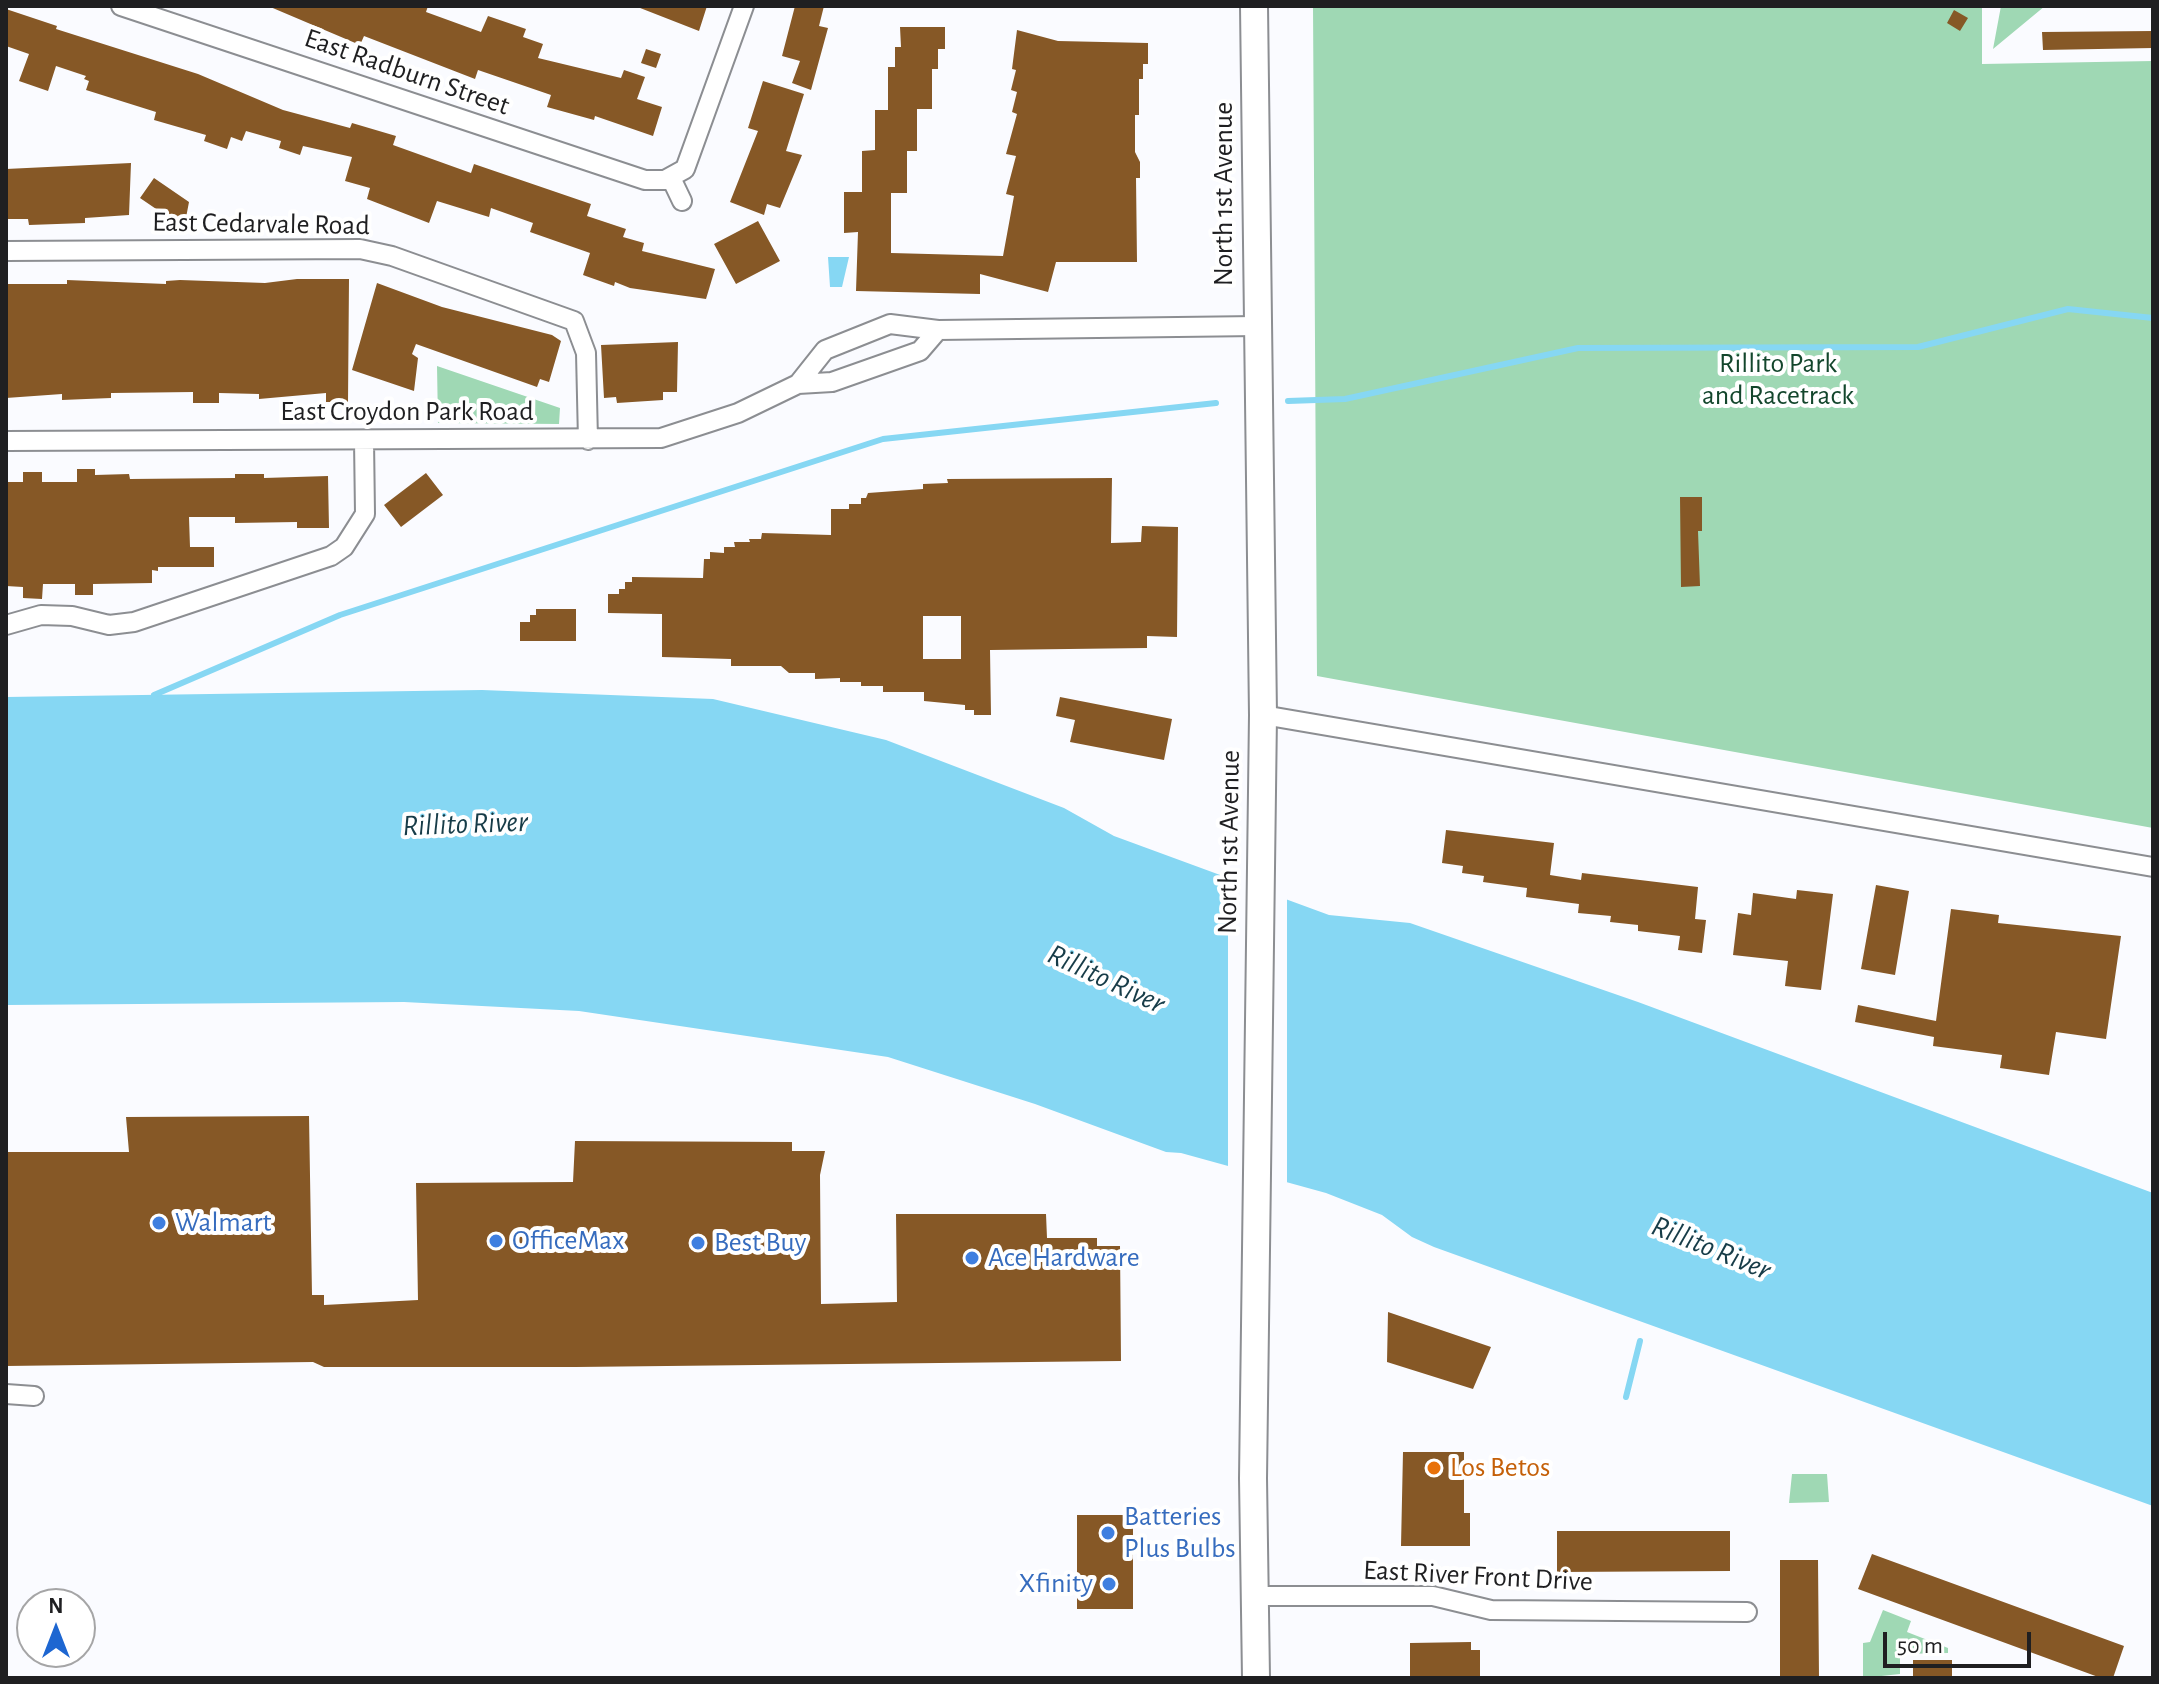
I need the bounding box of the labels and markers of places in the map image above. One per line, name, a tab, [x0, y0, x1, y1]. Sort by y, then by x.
place label: Walmart	[175, 1206, 271, 1240]
marker: Walmart	[150, 1214, 168, 1232]
place label: OfficeMax	[512, 1224, 624, 1258]
place label: Best Buy	[714, 1226, 806, 1260]
marker: OfficeMax	[487, 1232, 505, 1250]
marker: Best Buy	[689, 1234, 707, 1252]
place label: Ace Hardware	[988, 1241, 1140, 1275]
marker: Ace Hardware	[963, 1249, 981, 1267]
place label: Los Betos	[1450, 1451, 1550, 1485]
marker: Los Betos	[1425, 1459, 1443, 1477]
place label: Batteries Plus Bulbs	[1124, 1500, 1236, 1566]
marker: Batteries Plus Bulbs	[1099, 1524, 1117, 1542]
place label: Xfinity	[1019, 1567, 1093, 1601]
marker: Xfinity	[1100, 1575, 1118, 1593]

